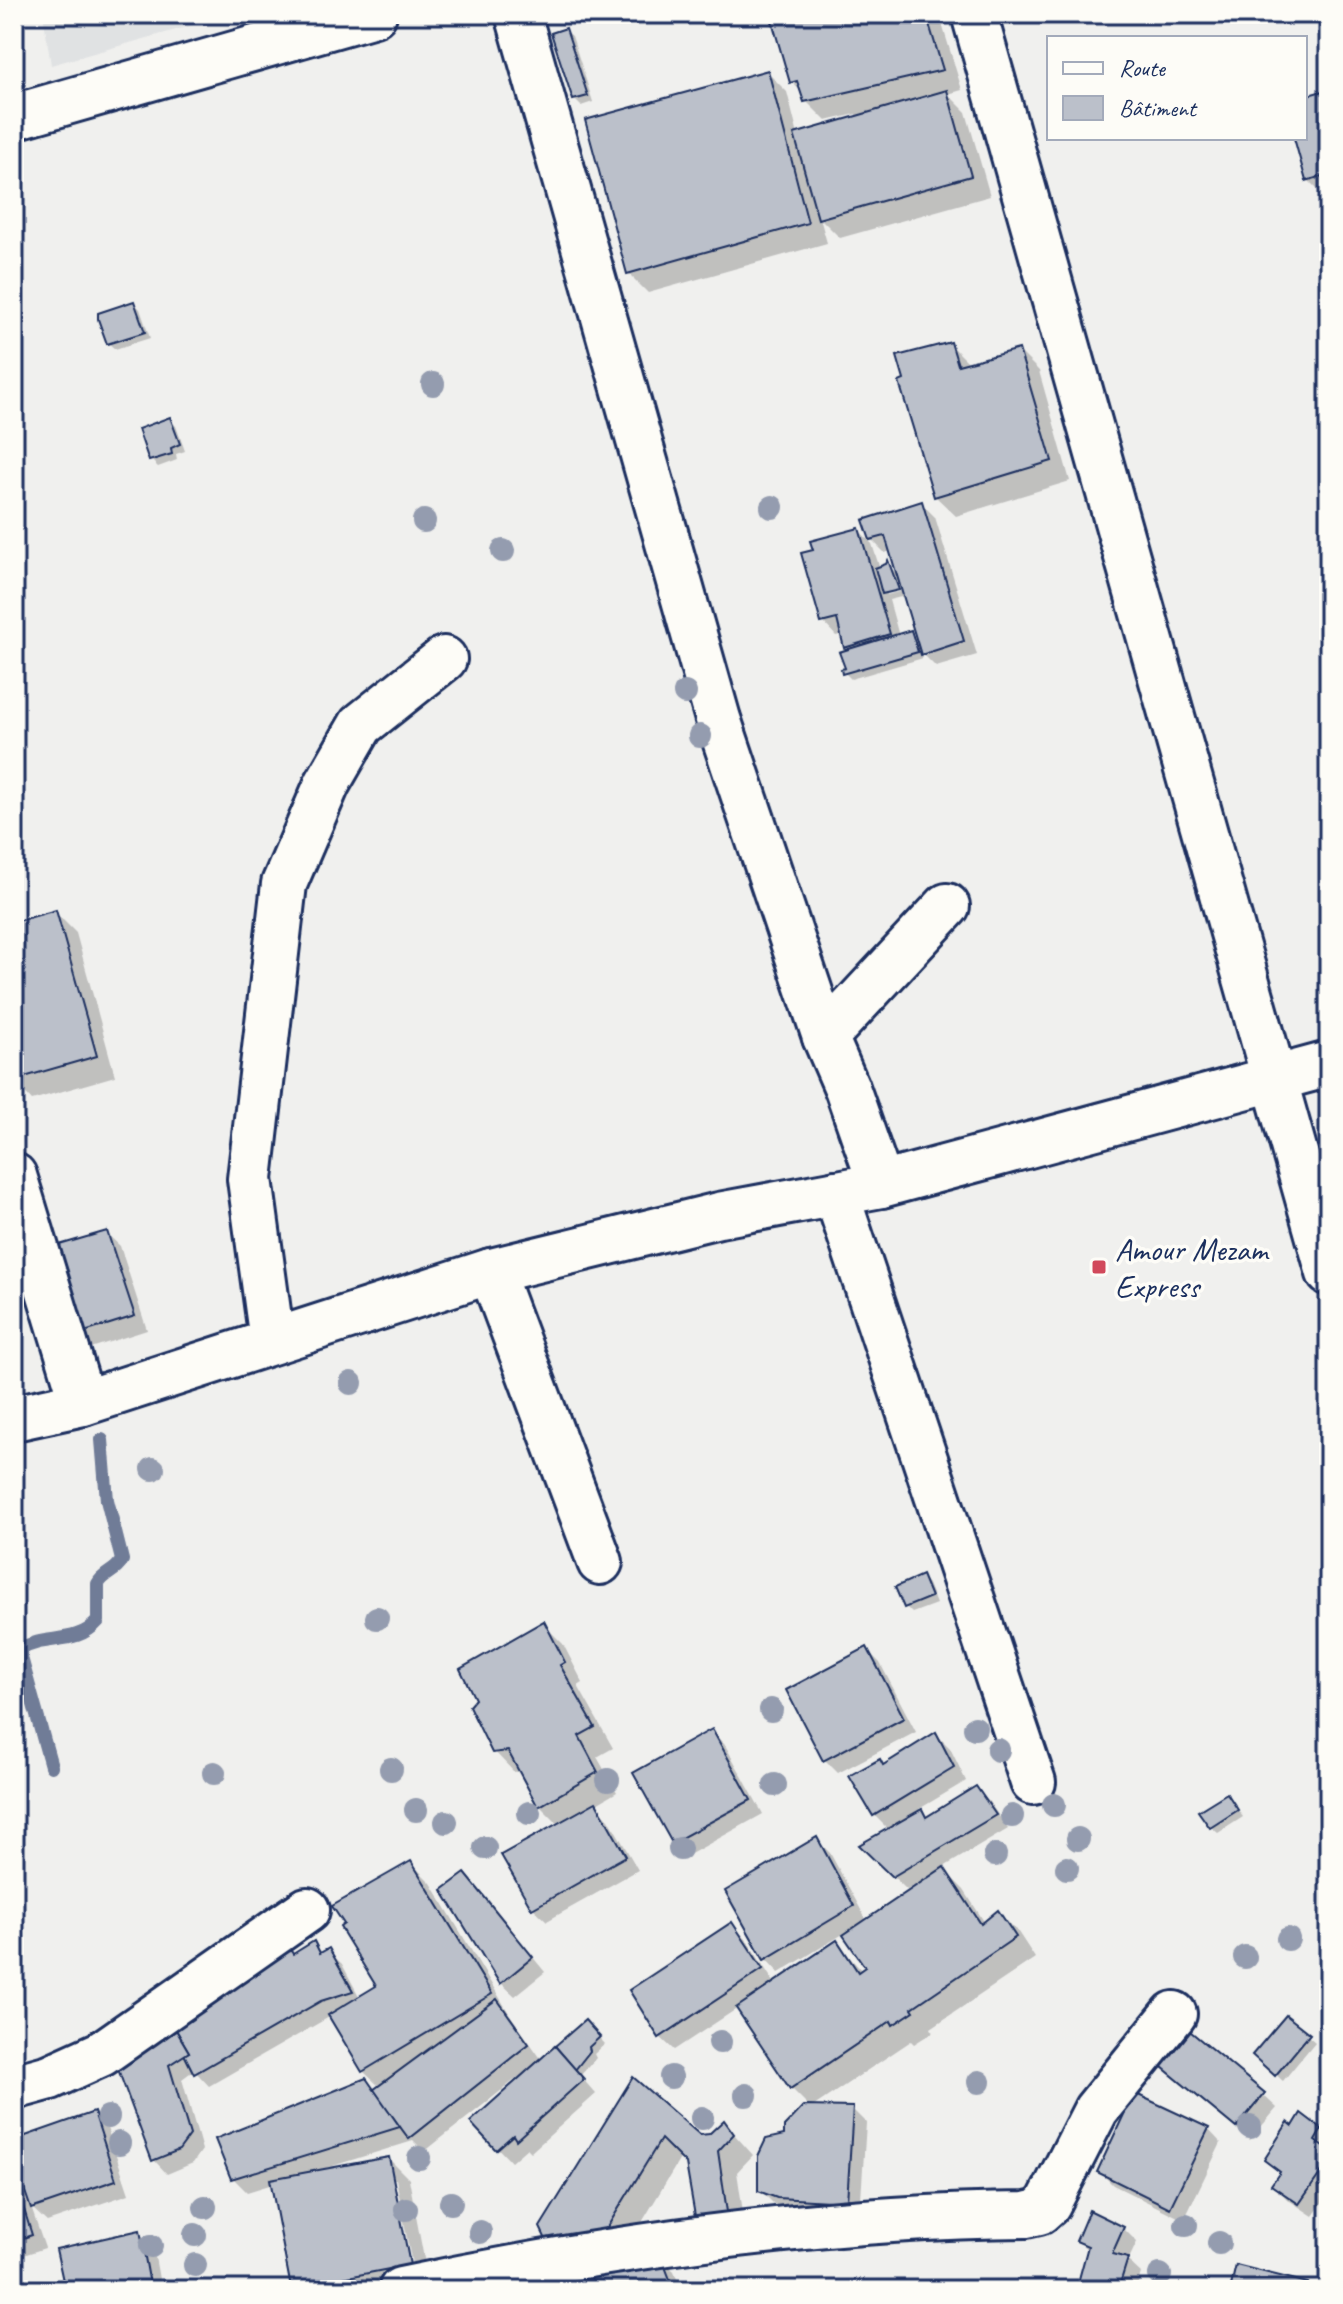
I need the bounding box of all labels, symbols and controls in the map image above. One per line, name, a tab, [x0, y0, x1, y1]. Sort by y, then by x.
legend	[1047, 36, 1307, 140]
text: Route	[1119, 53, 1167, 83]
text: Bâtiment	[1119, 93, 1198, 123]
place label: Amour Mezam Express	[1115, 1229, 1271, 1307]
marker: Amour Mezam Express	[1090, 1258, 1108, 1276]

